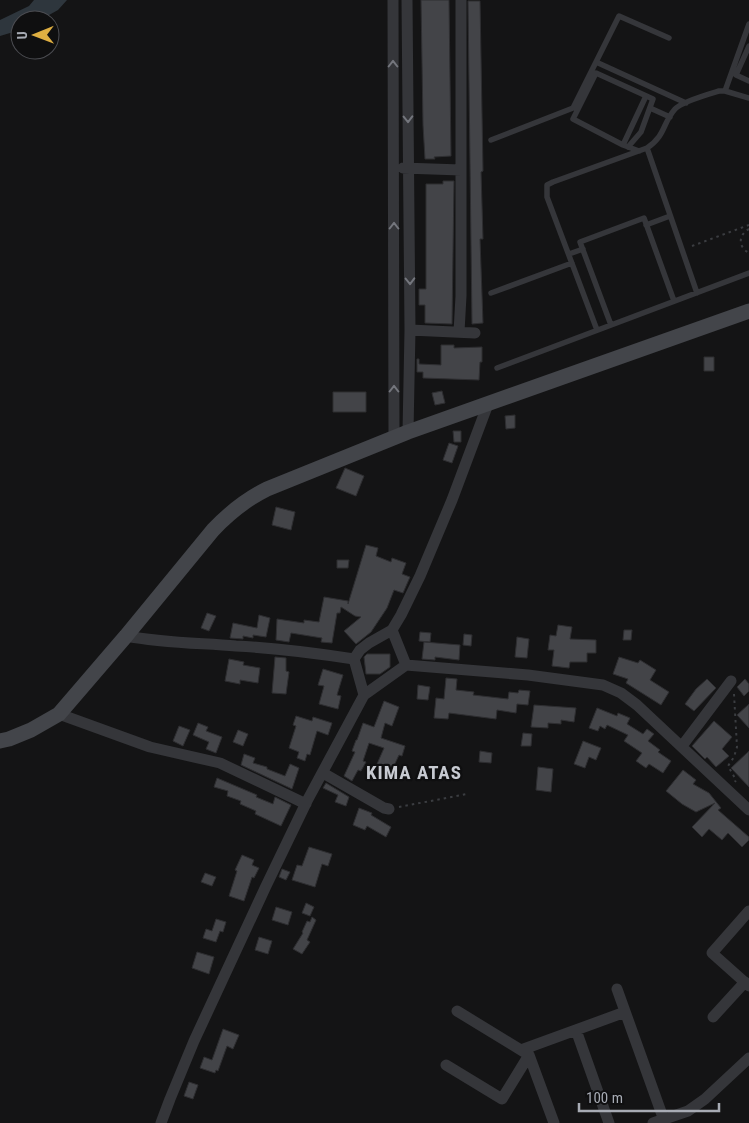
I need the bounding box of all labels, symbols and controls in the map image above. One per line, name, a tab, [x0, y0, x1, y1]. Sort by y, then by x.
north arrow	[10, 10, 60, 60]
text: U	[14, 31, 30, 39]
one-way arrow	[388, 60, 398, 68]
one-way arrow	[403, 115, 414, 123]
one-way arrow	[389, 222, 399, 230]
one-way arrow	[405, 278, 415, 285]
one-way arrow	[389, 385, 399, 392]
district label: KIMA ATAS	[366, 761, 462, 784]
scale bar	[579, 1080, 719, 1112]
text: 100 m	[586, 1089, 623, 1107]

